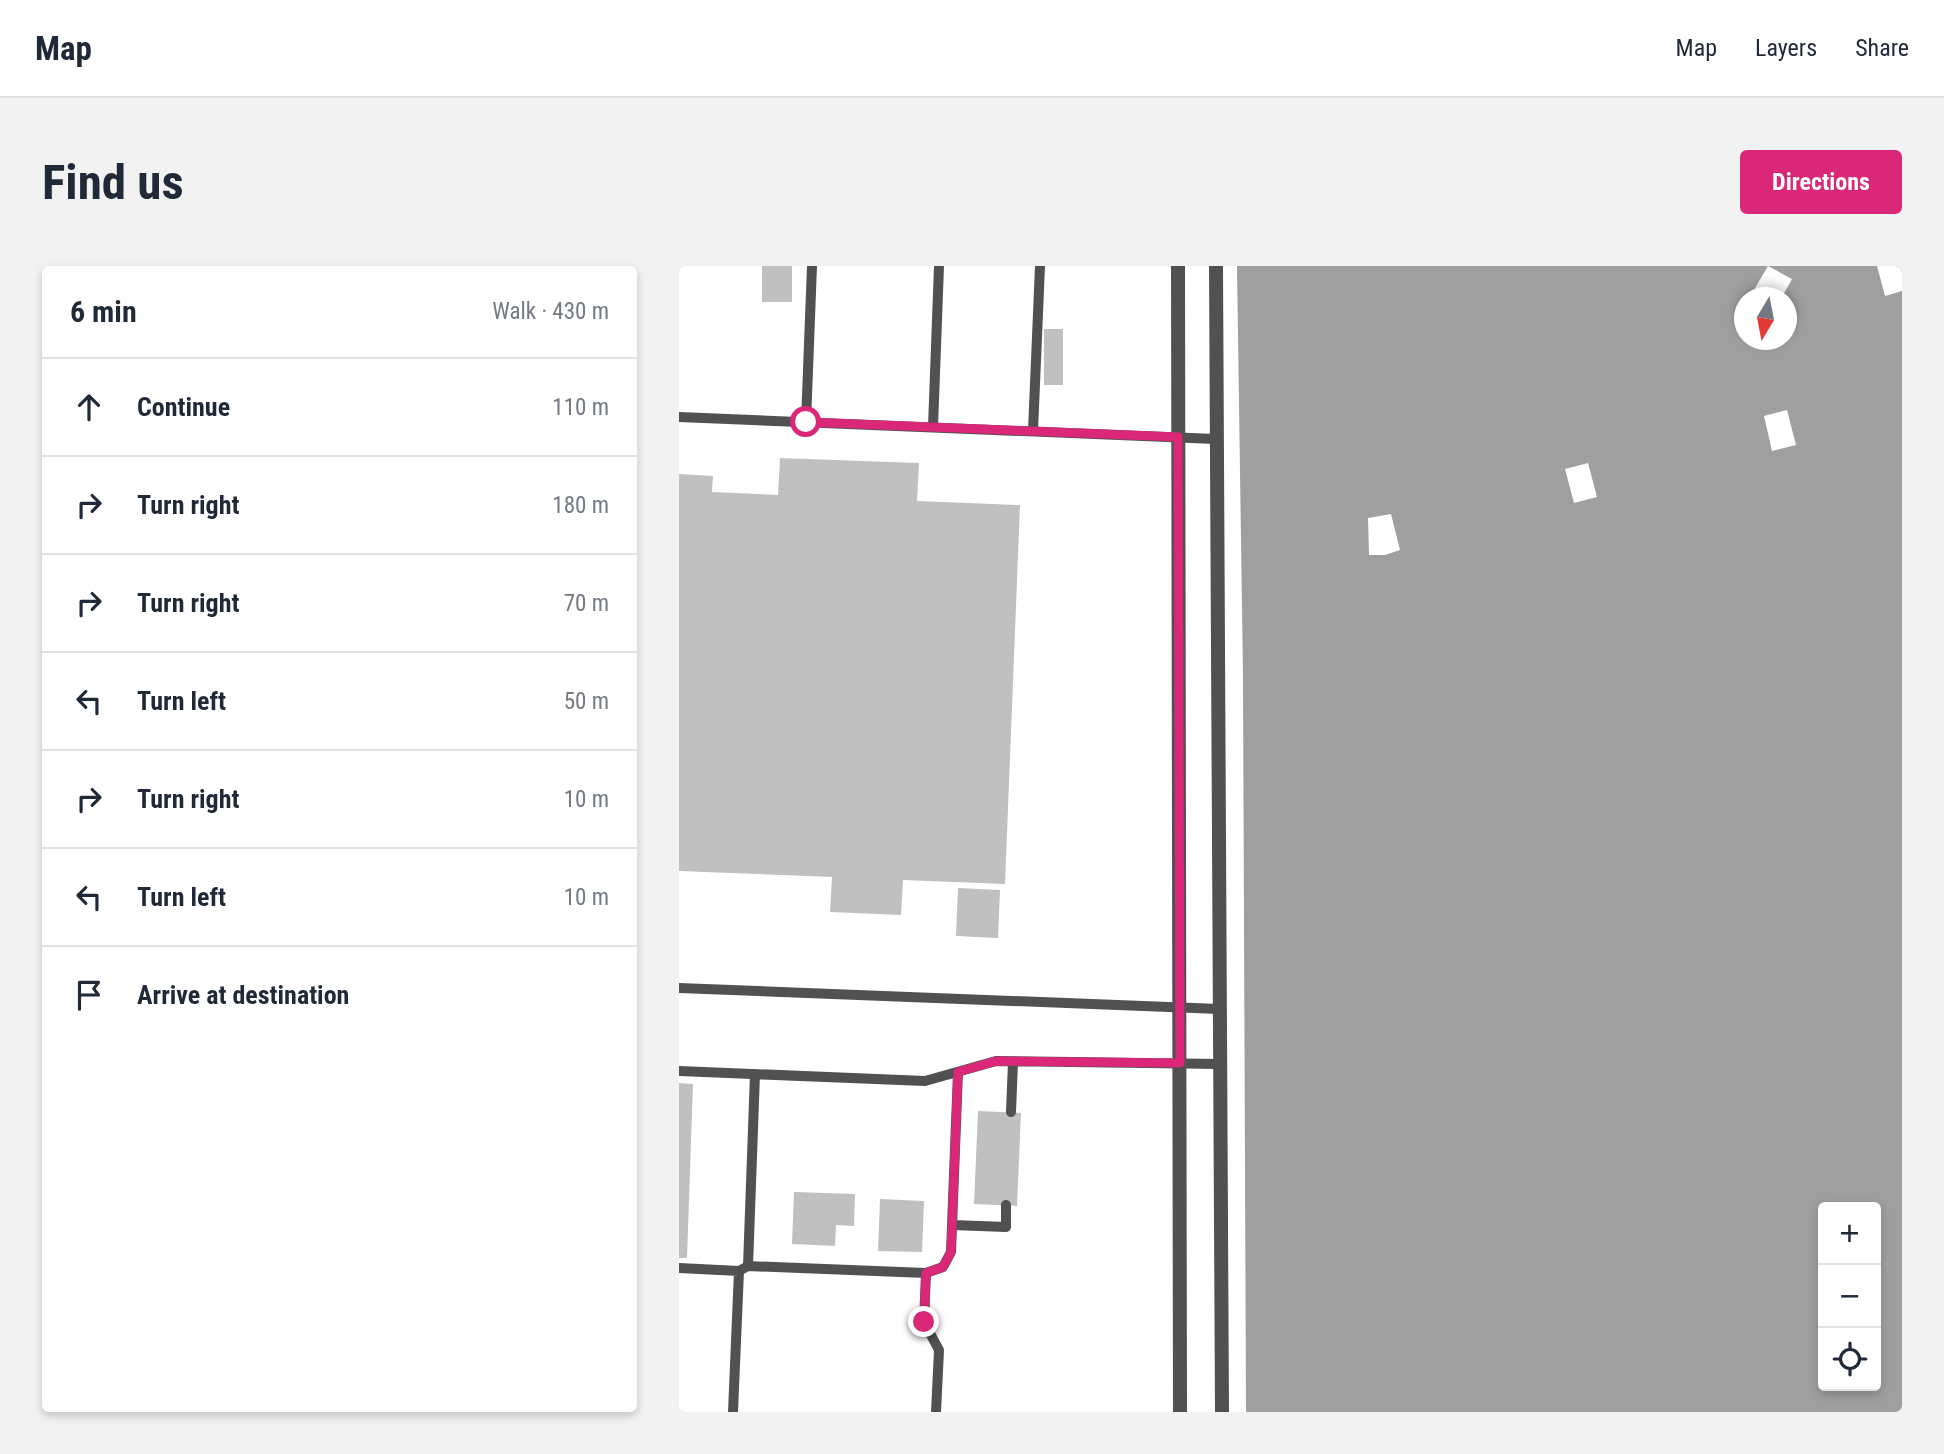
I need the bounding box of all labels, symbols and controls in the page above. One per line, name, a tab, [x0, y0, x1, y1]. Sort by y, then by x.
text: Map	[35, 29, 92, 68]
text: Map	[1676, 34, 1717, 62]
text: Layers	[1755, 34, 1817, 62]
text: Share	[1855, 34, 1909, 62]
button: Directions	[1740, 150, 1902, 214]
text: Find us	[42, 154, 184, 211]
north arrow	[1734, 287, 1797, 350]
text: 6 min	[70, 294, 137, 329]
text: Walk · 430 m	[492, 298, 609, 325]
icon: ahead	[70, 388, 108, 426]
text: Continue	[137, 392, 230, 422]
text: 110 m	[552, 394, 609, 421]
route start	[790, 406, 821, 437]
icon: right	[70, 486, 108, 524]
text: Turn right	[137, 490, 239, 520]
text: 180 m	[552, 492, 609, 519]
icon: right	[70, 584, 108, 622]
text: Turn right	[137, 588, 239, 618]
text: 70 m	[564, 590, 609, 617]
icon: left	[70, 682, 108, 720]
text: Turn left	[137, 686, 226, 716]
text: 50 m	[564, 688, 609, 715]
icon: right	[70, 780, 108, 818]
text: Turn right	[137, 784, 239, 814]
text: 10 m	[564, 786, 609, 813]
icon: left	[70, 878, 108, 916]
text: Turn left	[137, 882, 226, 912]
text: 10 m	[564, 884, 609, 911]
icon: arrive	[70, 976, 108, 1014]
text: Arrive at destination	[137, 980, 349, 1010]
map controls	[1818, 1202, 1881, 1391]
button: +	[1818, 1202, 1881, 1265]
button: −	[1818, 1265, 1881, 1328]
route end	[908, 1306, 939, 1337]
button: locate	[1818, 1328, 1881, 1391]

